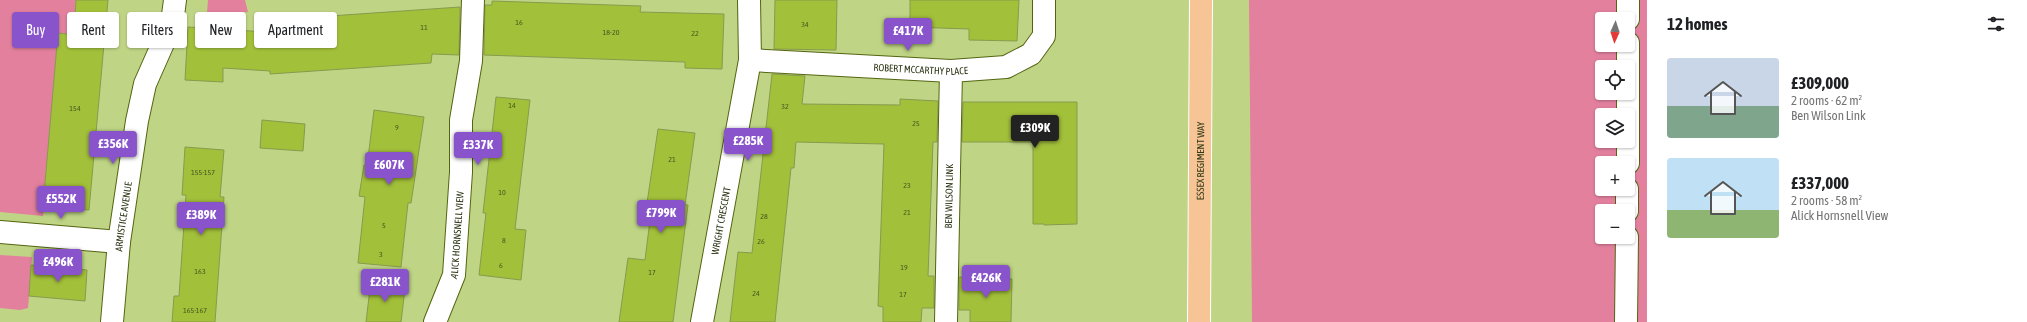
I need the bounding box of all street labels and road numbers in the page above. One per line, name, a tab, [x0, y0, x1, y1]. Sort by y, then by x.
street label: ROBERT MCCARTHY PLACE	[873, 61, 969, 77]
street label: ESSEX REGIMENT WAY	[1194, 121, 1206, 200]
street label: BEN WILSON LINK	[942, 164, 955, 228]
street label: ARMISTICE AVENUE	[113, 180, 134, 252]
street label: WRIGHT CRESCENT	[709, 185, 732, 255]
street label: ALICK HORNSNELL VIEW	[448, 190, 465, 280]

